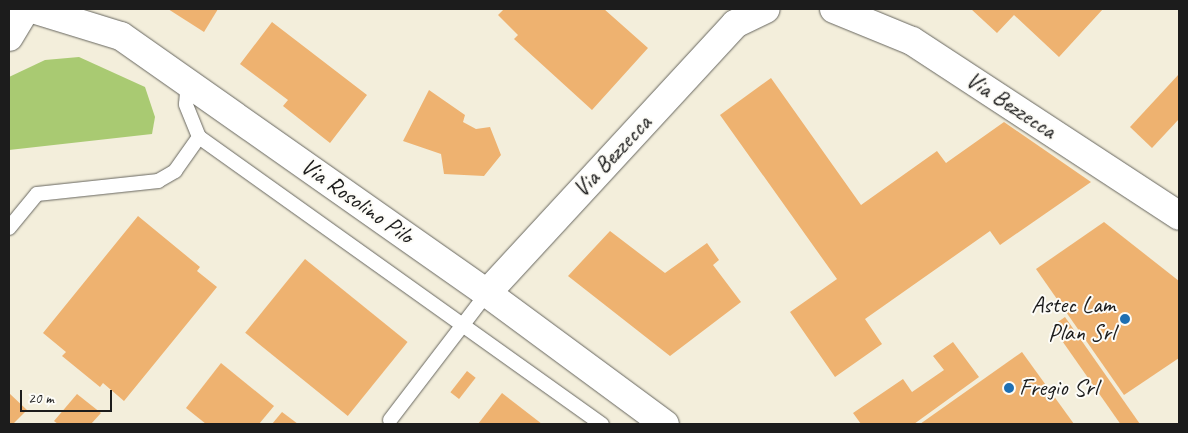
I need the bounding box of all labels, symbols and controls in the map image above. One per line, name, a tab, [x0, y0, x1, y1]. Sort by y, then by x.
street label: Via Bezzecca	[960, 65, 1062, 145]
street label: Via Bezzecca	[567, 109, 657, 203]
street label: Via Rosolino Pilo	[295, 151, 419, 251]
place label: Astec Lam Plan Srl	[1030, 291, 1115, 347]
marker: Astec Lam Plan Srl	[1119, 313, 1131, 325]
place label: Fregio Srl	[1019, 374, 1098, 402]
scale bar	[22, 380, 115, 412]
marker: Fregio Srl	[1003, 382, 1015, 394]
text: 20 m	[28, 389, 54, 408]

